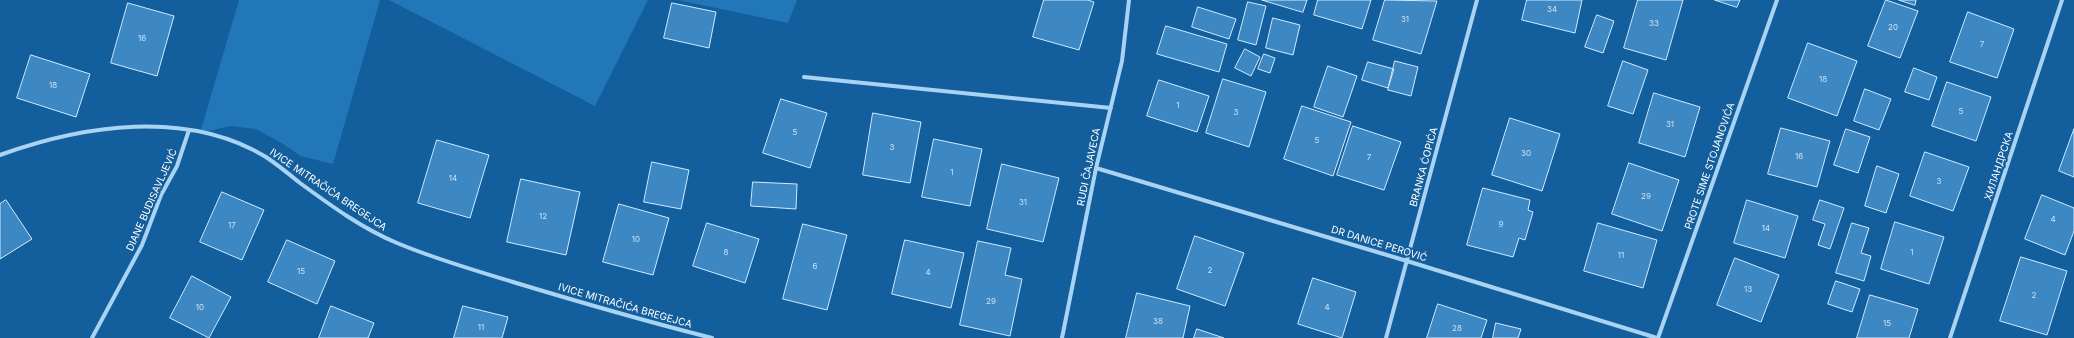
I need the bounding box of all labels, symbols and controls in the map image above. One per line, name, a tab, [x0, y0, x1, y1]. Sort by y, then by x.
house number: 34	[1547, 5, 1557, 15]
house number: 31	[1401, 15, 1409, 25]
house number: 33	[1649, 19, 1659, 29]
house number: 20	[1888, 23, 1898, 33]
house number: 16	[138, 34, 146, 44]
house number: 7	[1980, 40, 1984, 50]
house number: 18	[1819, 75, 1827, 85]
house number: 18	[49, 81, 57, 91]
house number: 1	[1176, 101, 1180, 111]
street label: PROTE SIME STOJANOVIĆA	[1683, 101, 1737, 231]
house number: 5	[1959, 107, 1963, 117]
house number: 3	[1234, 108, 1238, 118]
house number: 31	[1666, 120, 1674, 130]
street label: BRANKA ĆOPIĆA	[1408, 126, 1440, 208]
street label: RUDI ČAJAVECA	[1075, 127, 1103, 207]
house number: 5	[793, 128, 797, 138]
street label: ХИЛАНДРСКА	[1982, 130, 2016, 202]
house number: 5	[1315, 136, 1319, 146]
house number: 3	[890, 143, 894, 153]
street label: IVICE MITRAČIĆA BREGEJCA	[267, 146, 389, 234]
street label: DIANE BUDISAVLJEVIĆ	[124, 147, 180, 253]
house number: 30	[1521, 149, 1531, 159]
house number: 16	[1795, 152, 1803, 162]
house number: 7	[1367, 153, 1371, 163]
house number: 1	[950, 168, 954, 178]
house number: 14	[449, 174, 457, 184]
house number: 3	[1937, 177, 1941, 187]
house number: 29	[1641, 192, 1651, 202]
house number: 31	[1019, 198, 1027, 208]
house number: 12	[539, 212, 547, 222]
house number: 4	[2050, 215, 2056, 225]
house number: 9	[1499, 220, 1503, 230]
house number: 17	[228, 221, 236, 231]
street label: DR DANICE PEROVIĆ	[1330, 224, 1428, 264]
house number: 14	[1762, 224, 1770, 234]
house number: 10	[632, 235, 640, 245]
house number: 8	[724, 248, 728, 258]
house number: 1	[1910, 248, 1914, 258]
house number: 11	[1618, 251, 1624, 261]
house number: 6	[813, 262, 817, 272]
house number: 2	[1208, 266, 1212, 276]
house number: 15	[297, 267, 305, 277]
house number: 4	[925, 268, 931, 278]
street label: IVICE MITRAČIĆA BREGEJCA	[557, 281, 693, 331]
house number: 13	[1744, 285, 1752, 295]
house number: 2	[2032, 291, 2036, 301]
house number: 29	[986, 297, 996, 307]
house number: 10	[196, 303, 204, 313]
house number: 4	[1324, 303, 1330, 313]
house number: 38	[1153, 317, 1163, 327]
house number: 15	[1883, 319, 1891, 329]
house number: 11	[478, 323, 484, 333]
house number: 28	[1452, 324, 1462, 334]

